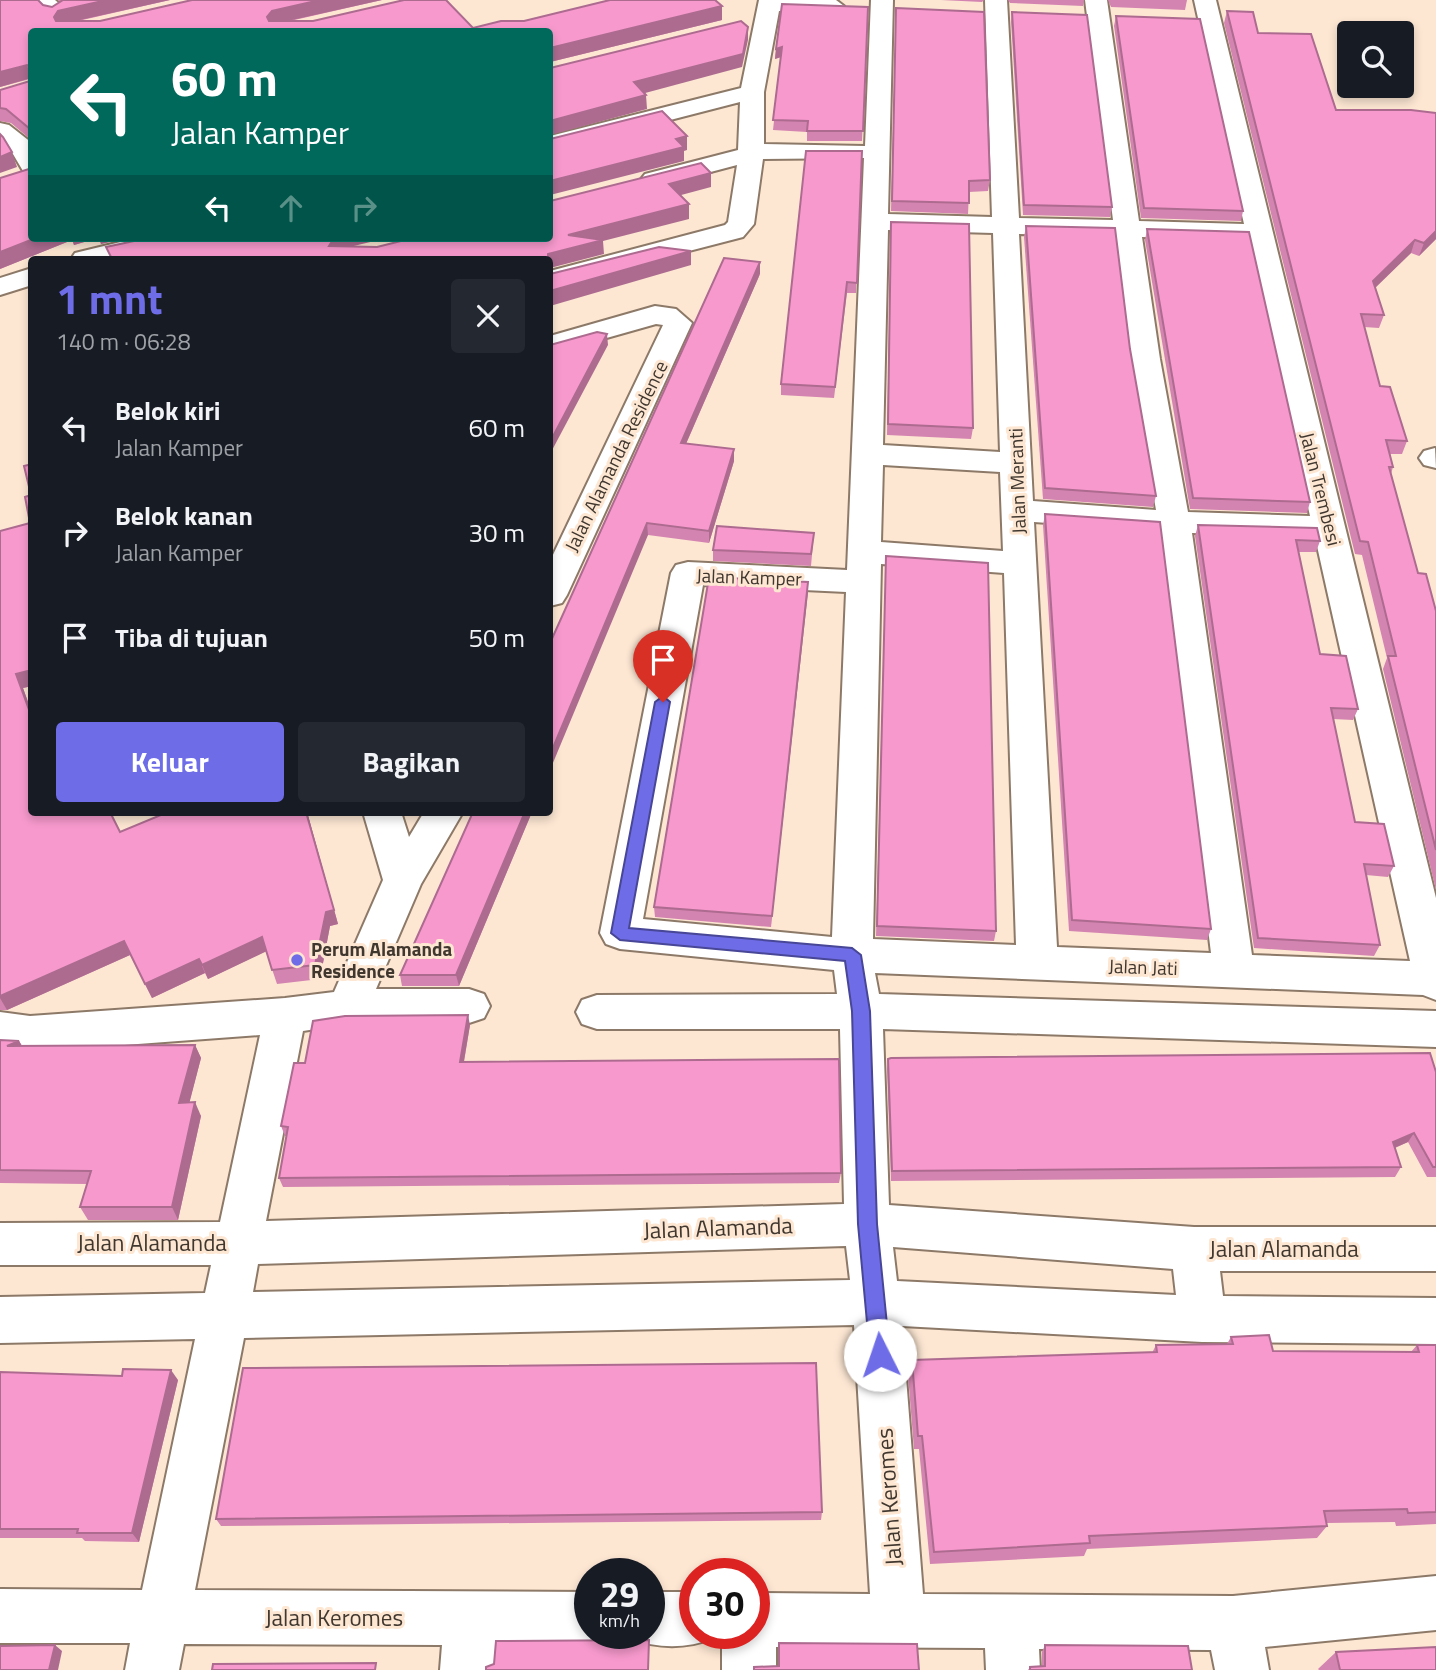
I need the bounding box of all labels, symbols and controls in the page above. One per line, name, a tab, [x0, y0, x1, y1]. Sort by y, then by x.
map controls	[1337, 21, 1414, 98]
button: search	[1337, 21, 1414, 98]
text: 60 m	[171, 40, 278, 115]
icon: left	[56, 56, 147, 147]
text: Jalan Kamper	[171, 108, 349, 156]
icon: left	[199, 189, 237, 227]
icon: ahead	[272, 189, 310, 227]
icon: right	[345, 189, 383, 227]
text: 1 mnt	[56, 266, 163, 330]
button: close	[451, 279, 525, 353]
text: 140 m · 06:28	[56, 324, 191, 359]
street label: Jalan Alamanda Residence	[557, 355, 675, 556]
text: Belok kiri	[115, 391, 221, 430]
text: 60 m	[468, 408, 525, 447]
icon: left	[56, 409, 94, 447]
street label: Jalan Meranti	[1000, 428, 1033, 534]
street label: Jalan Trembesi	[1293, 429, 1350, 549]
text: Jalan Kamper	[115, 430, 243, 465]
text: Belok kanan	[115, 496, 253, 535]
text: 30 m	[468, 513, 525, 552]
icon: right	[56, 514, 94, 552]
text: Jalan Kamper	[115, 535, 243, 570]
street label: Jalan Kamper	[696, 560, 803, 593]
text: Tiba di tujuan	[115, 618, 268, 657]
text: 50 m	[468, 618, 525, 657]
icon: arrive	[56, 619, 94, 657]
pin	[633, 630, 693, 702]
icon: arrive	[644, 641, 682, 679]
button: Keluar	[56, 722, 284, 802]
button: Bagikan	[298, 722, 525, 802]
place label: Perum Alamanda Residence	[311, 934, 452, 985]
street label: Jalan Jati	[1108, 951, 1178, 982]
marker: Perum Alamanda Residence	[289, 952, 305, 968]
street label: Jalan Alamanda	[643, 1207, 794, 1248]
street label: Jalan Alamanda	[77, 1225, 227, 1260]
street label: Jalan Alamanda	[1209, 1231, 1359, 1266]
position arrow	[843, 1318, 917, 1392]
street label: Jalan Keromes	[866, 1427, 911, 1567]
speed limit sign: 30	[679, 1558, 770, 1649]
text: 29	[600, 1567, 639, 1621]
street label: Jalan Keromes	[265, 1600, 403, 1635]
text: km/h	[599, 1607, 640, 1634]

